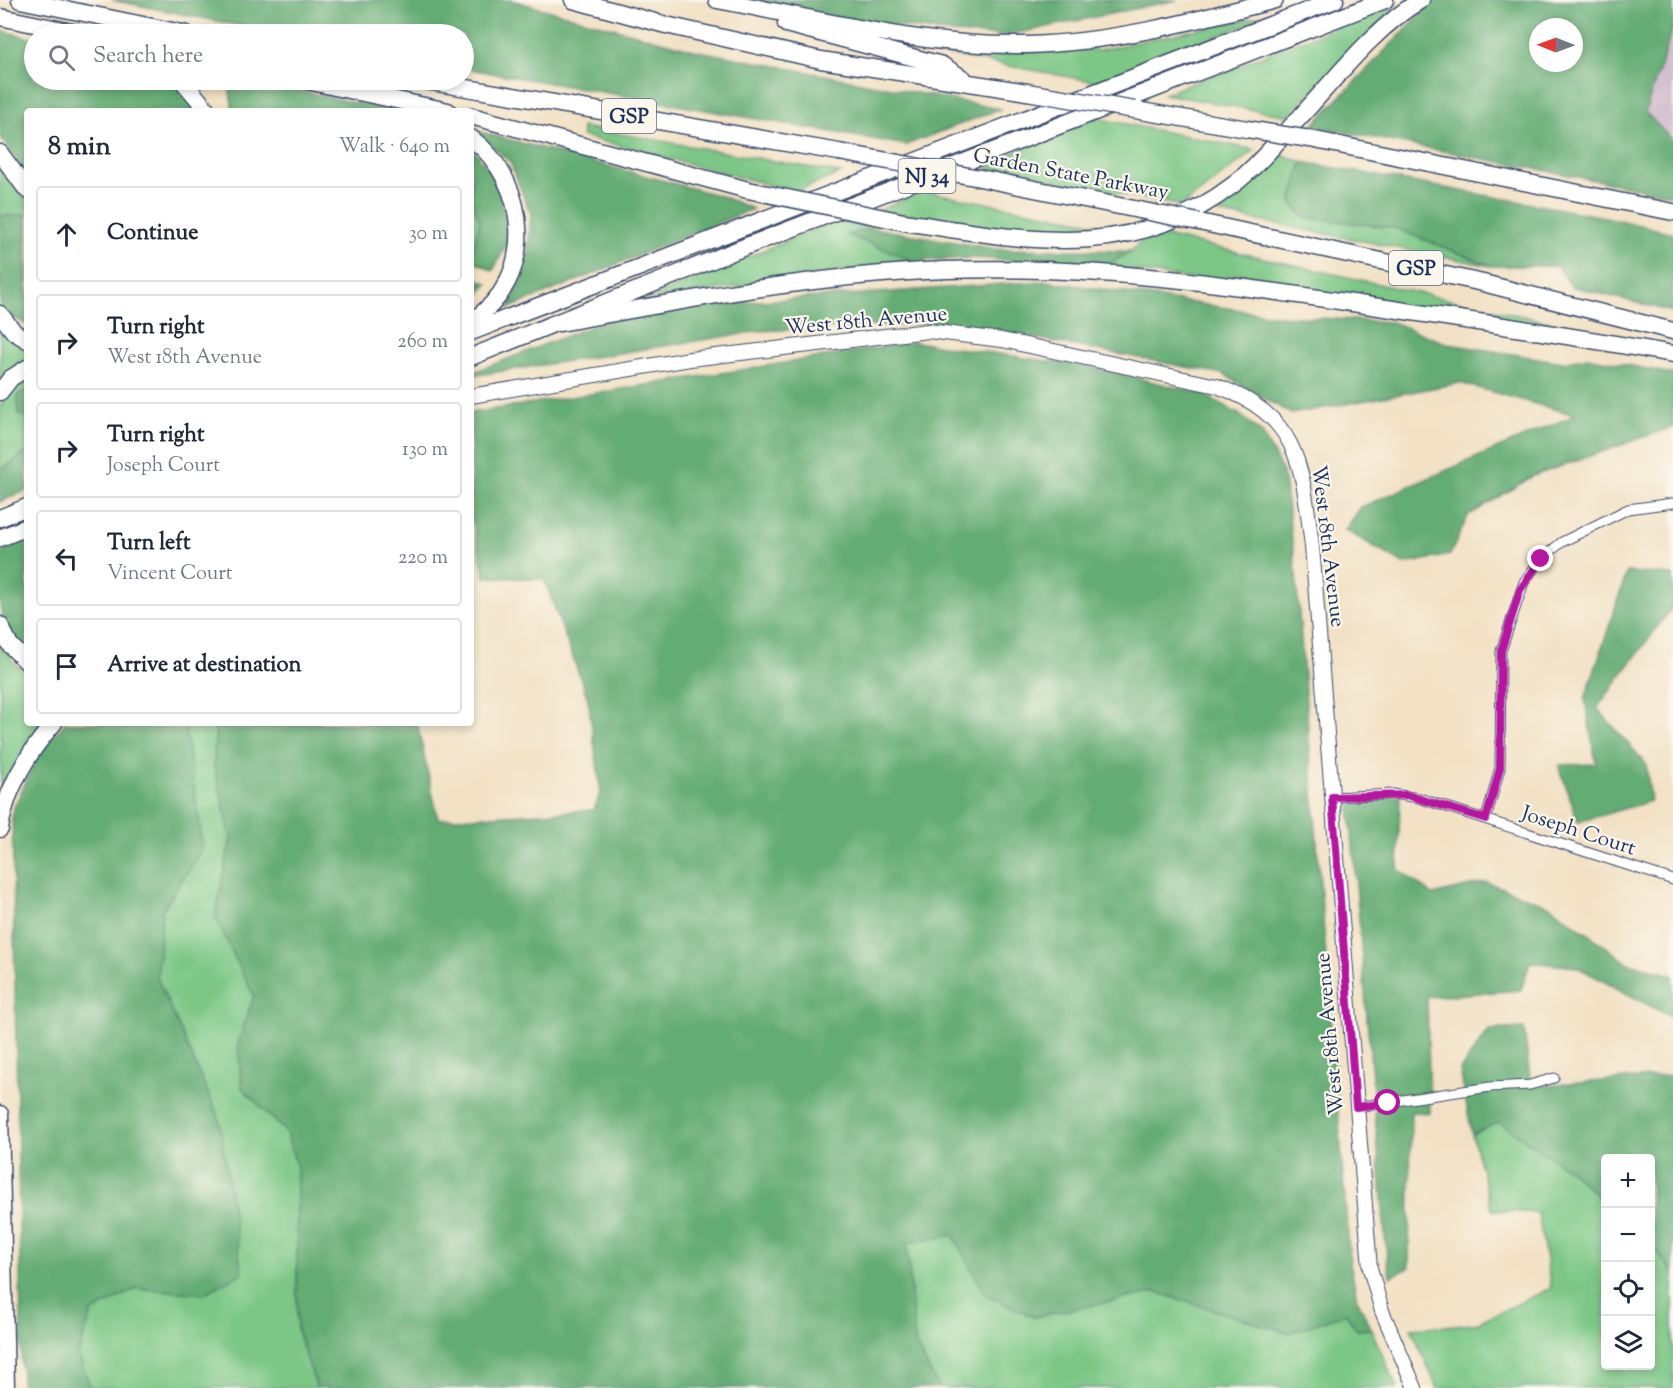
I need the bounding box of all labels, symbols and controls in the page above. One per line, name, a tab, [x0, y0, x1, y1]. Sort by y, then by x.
north arrow	[1529, 18, 1583, 72]
search box	[24, 24, 474, 90]
icon: search	[45, 41, 78, 74]
text: Search here	[93, 41, 203, 73]
road number: GSP	[602, 99, 656, 133]
text: 8 min	[48, 129, 111, 166]
text: Walk · 640 m	[339, 133, 450, 162]
street label: Garden State Parkway	[970, 141, 1172, 209]
road number: NJ 34	[898, 159, 956, 193]
icon: ahead	[50, 218, 83, 251]
text: Continue	[107, 218, 198, 250]
text: 30 m	[409, 220, 448, 249]
road number: GSP	[1389, 251, 1443, 285]
street label: West 18th Avenue	[784, 300, 949, 344]
text: Turn right	[107, 312, 204, 344]
icon: right	[50, 326, 83, 359]
text: 260 m	[397, 328, 448, 357]
text: West 18th Avenue	[107, 344, 262, 373]
text: Turn right	[107, 420, 204, 452]
icon: right	[50, 434, 83, 467]
text: 130 m	[402, 436, 448, 465]
text: Joseph Court	[107, 452, 220, 481]
street label: West 18th Avenue	[1302, 464, 1352, 629]
text: Turn left	[107, 528, 190, 560]
icon: left	[50, 542, 83, 575]
text: 220 m	[398, 544, 448, 573]
route end	[1527, 545, 1553, 571]
text: Vincent Court	[107, 560, 233, 589]
icon: arrive	[50, 650, 83, 683]
text: Arrive at destination	[107, 650, 302, 682]
street label: Joseph Court	[1516, 799, 1639, 865]
street label: West 18th Avenue	[1309, 951, 1353, 1116]
route start	[1374, 1089, 1400, 1115]
map controls	[1601, 1154, 1655, 1370]
button: +	[1601, 1154, 1655, 1208]
button: −	[1601, 1208, 1655, 1262]
button: locate	[1601, 1262, 1655, 1316]
button: layers	[1601, 1316, 1655, 1370]

